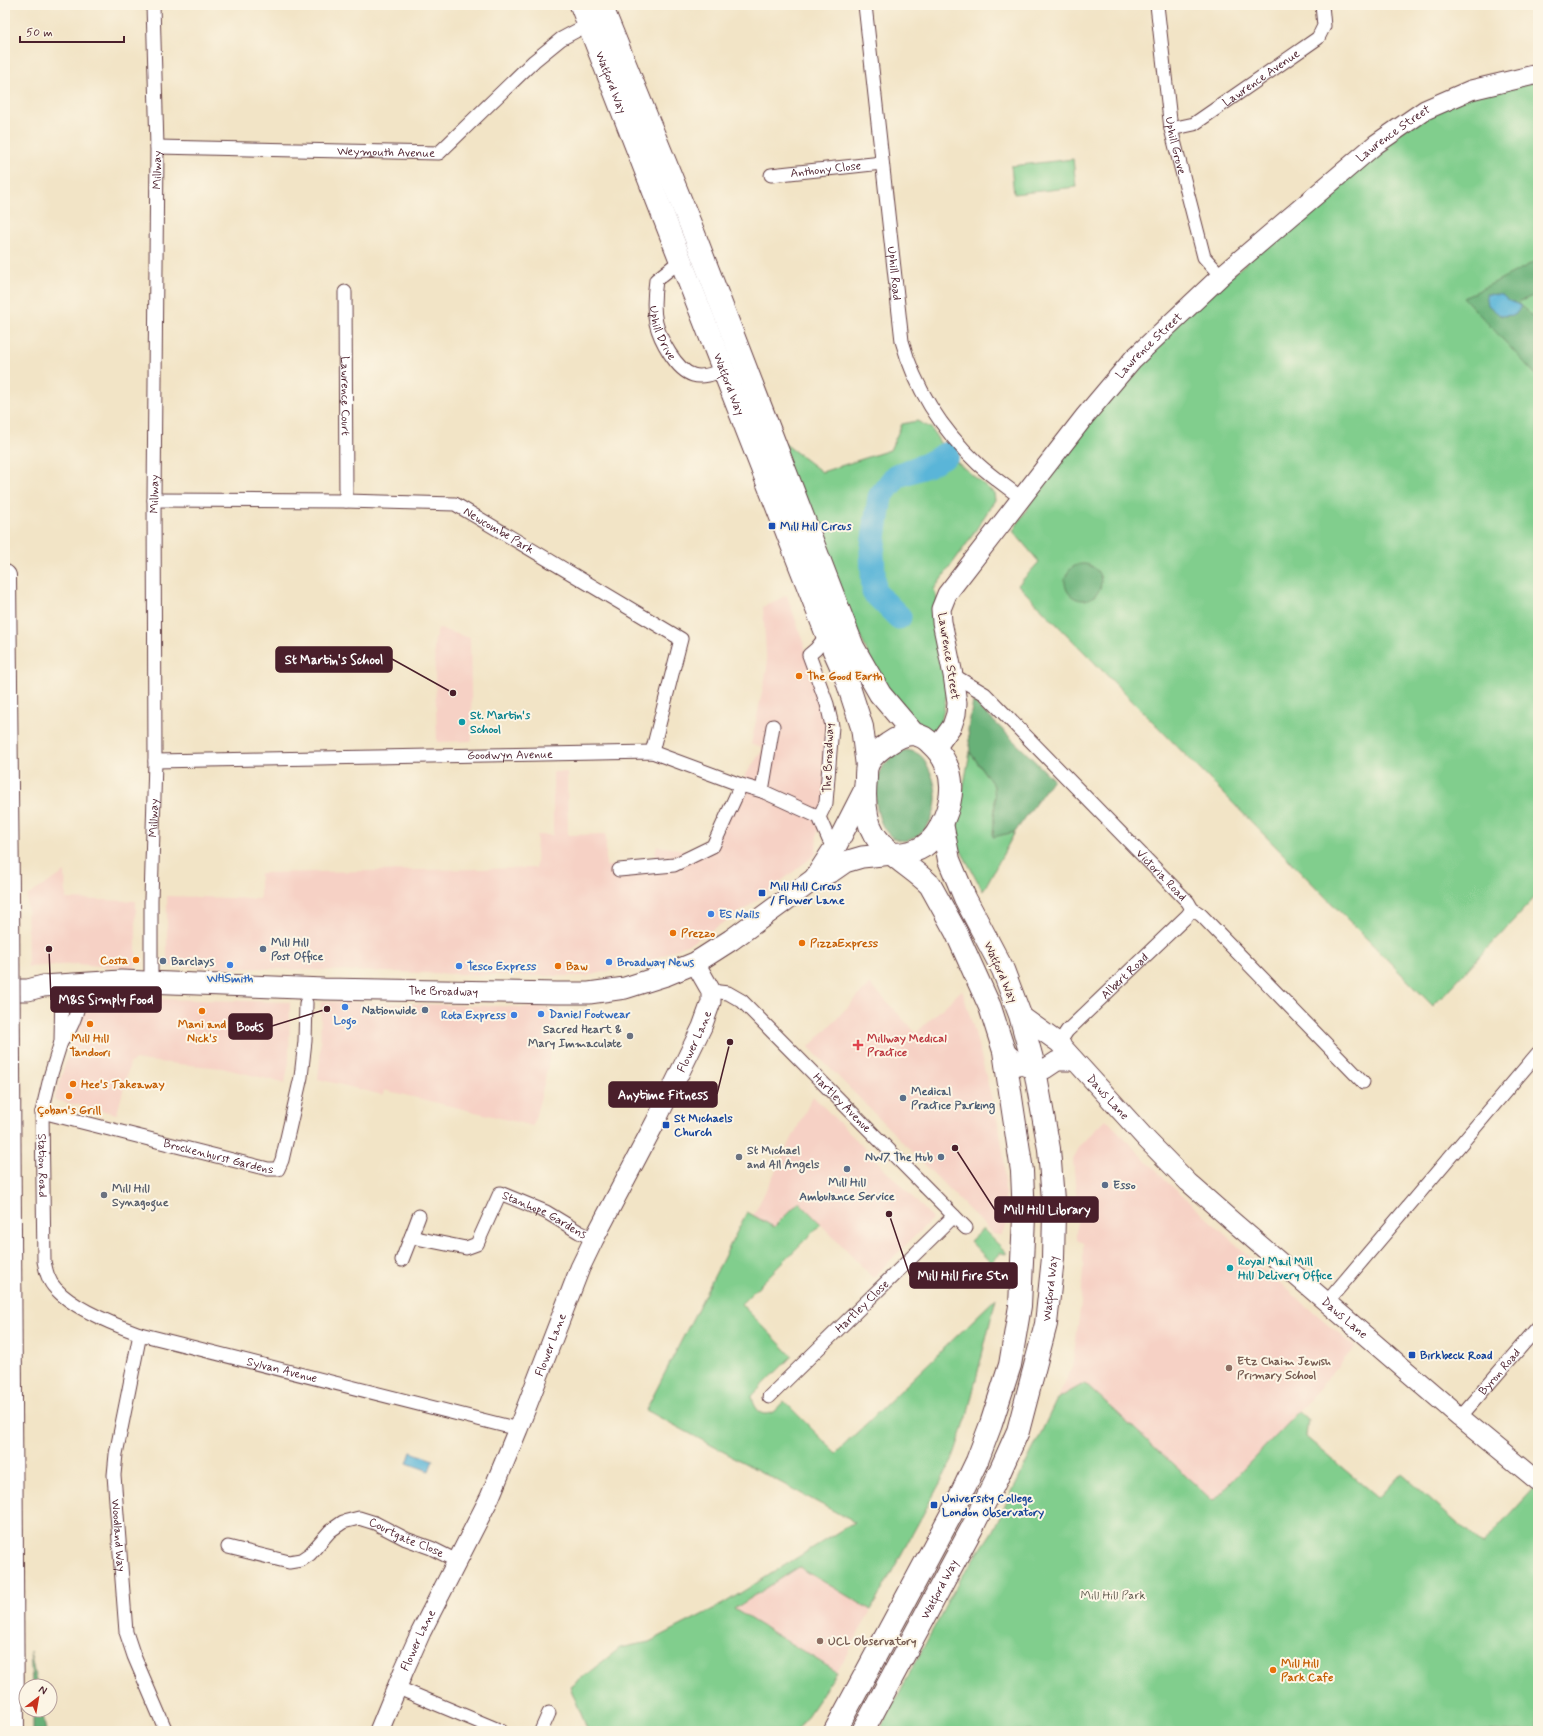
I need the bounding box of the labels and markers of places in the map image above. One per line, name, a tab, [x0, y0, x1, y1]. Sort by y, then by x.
place label: Mill Hill Circus	[780, 519, 852, 535]
marker: Mill Hill Circus	[767, 521, 777, 531]
callout: St Martin's School	[276, 647, 392, 672]
place label: The Good Earth	[807, 669, 883, 685]
marker: The Good Earth	[794, 671, 804, 681]
place label: St. Martin's School	[470, 708, 531, 738]
marker: St. Martin's School	[457, 717, 467, 727]
place label: Mill Hill Circus / Flower Lane	[770, 879, 845, 909]
marker: Mill Hill Circus / Flower Lane	[757, 888, 767, 898]
place label: ES Nails	[719, 907, 760, 923]
marker: ES Nails	[706, 909, 716, 919]
place label: Prezzo	[681, 926, 715, 942]
marker: Prezzo	[668, 928, 678, 938]
place label: Mill Hill Post Office	[271, 935, 323, 965]
place label: PizzaExpress	[810, 936, 879, 952]
marker: PizzaExpress	[797, 938, 807, 948]
marker: Mill Hill Post Office	[258, 944, 268, 954]
place label: Costa	[100, 953, 128, 969]
place label: Barclays	[171, 954, 214, 970]
marker: Costa	[131, 955, 141, 965]
place label: Broadway News	[617, 955, 694, 971]
marker: Barclays	[158, 956, 168, 966]
marker: Broadway News	[604, 957, 614, 967]
place label: Tesco Express	[467, 959, 537, 975]
place label: Baw	[566, 959, 588, 975]
marker: WHSmith	[225, 960, 235, 970]
marker: Tesco Express	[454, 961, 464, 971]
marker: Baw	[553, 961, 563, 971]
place label: WHSmith	[206, 971, 253, 987]
callout: M&S Simply Food	[51, 987, 161, 1012]
marker: Logo	[340, 1002, 350, 1012]
place label: Nationwide	[362, 1003, 417, 1019]
marker: Nationwide	[420, 1005, 430, 1015]
marker: Mani and Nick's	[197, 1006, 207, 1016]
place label: Daniel Footwear	[549, 1007, 630, 1023]
place label: Rota Express	[441, 1008, 507, 1024]
marker: Daniel Footwear	[536, 1009, 546, 1019]
marker: Rota Express	[509, 1010, 519, 1020]
place label: Logo	[334, 1013, 357, 1030]
callout: Boots	[229, 1014, 272, 1039]
place label: Mani and Nick's	[178, 1017, 226, 1047]
marker: Mill Hill Tandoori	[85, 1019, 95, 1029]
place label: Sacred Heart & Mary Immaculate	[528, 1022, 622, 1052]
place label: Mill Hill Tandoori	[69, 1031, 111, 1061]
marker: Sacred Heart & Mary Immaculate	[625, 1031, 635, 1041]
place label: Millway Medical Practice	[867, 1031, 947, 1061]
marker: Millway Medical Practice	[852, 1039, 864, 1051]
place label: Hee's Takeaway	[81, 1077, 165, 1093]
marker: Hee's Takeaway	[68, 1079, 78, 1089]
callout: Anytime Fitness	[609, 1082, 717, 1107]
place label: Medical Practice Parking	[911, 1084, 995, 1115]
marker: Çoban's Grill	[64, 1091, 74, 1101]
marker: Medical Practice Parking	[898, 1093, 908, 1103]
place label: Çoban's Grill	[37, 1103, 101, 1119]
place label: St Michaels Church	[674, 1111, 733, 1141]
marker: St Michaels Church	[661, 1120, 671, 1130]
place label: St Michael and All Angels	[747, 1143, 820, 1174]
place label: NW7 The Hub	[865, 1150, 933, 1166]
marker: St Michael and All Angels	[734, 1152, 744, 1162]
marker: NW7 The Hub	[936, 1152, 946, 1162]
marker: Mill Hill Ambulance Service	[842, 1164, 852, 1174]
place label: Mill Hill Ambulance Service	[799, 1175, 895, 1205]
place label: Esso	[1113, 1178, 1136, 1194]
marker: Esso	[1100, 1180, 1110, 1190]
place label: Mill Hill Synagogue	[112, 1181, 169, 1212]
marker: Mill Hill Synagogue	[99, 1190, 109, 1200]
callout: Mill Hill Library	[995, 1197, 1098, 1222]
place label: Royal Mail Mill Hill Delivery Office	[1238, 1254, 1332, 1284]
callout: Mill Hill Fire Stn	[910, 1263, 1017, 1288]
marker: Royal Mail Mill Hill Delivery Office	[1225, 1263, 1235, 1273]
place label: Birkbeck Road	[1420, 1348, 1493, 1364]
marker: Birkbeck Road	[1407, 1350, 1417, 1360]
place label: Etz Chaim Jewish Primary School	[1237, 1354, 1331, 1384]
marker: Etz Chaim Jewish Primary School	[1224, 1363, 1234, 1373]
place label: University College London Observatory	[942, 1491, 1044, 1521]
marker: University College London Observatory	[929, 1500, 939, 1510]
place label: UCL Observatory	[828, 1634, 917, 1650]
marker: UCL Observatory	[815, 1636, 825, 1646]
place label: Mill Hill Park Cafe	[1281, 1656, 1334, 1686]
marker: Mill Hill Park Cafe	[1268, 1665, 1278, 1675]

